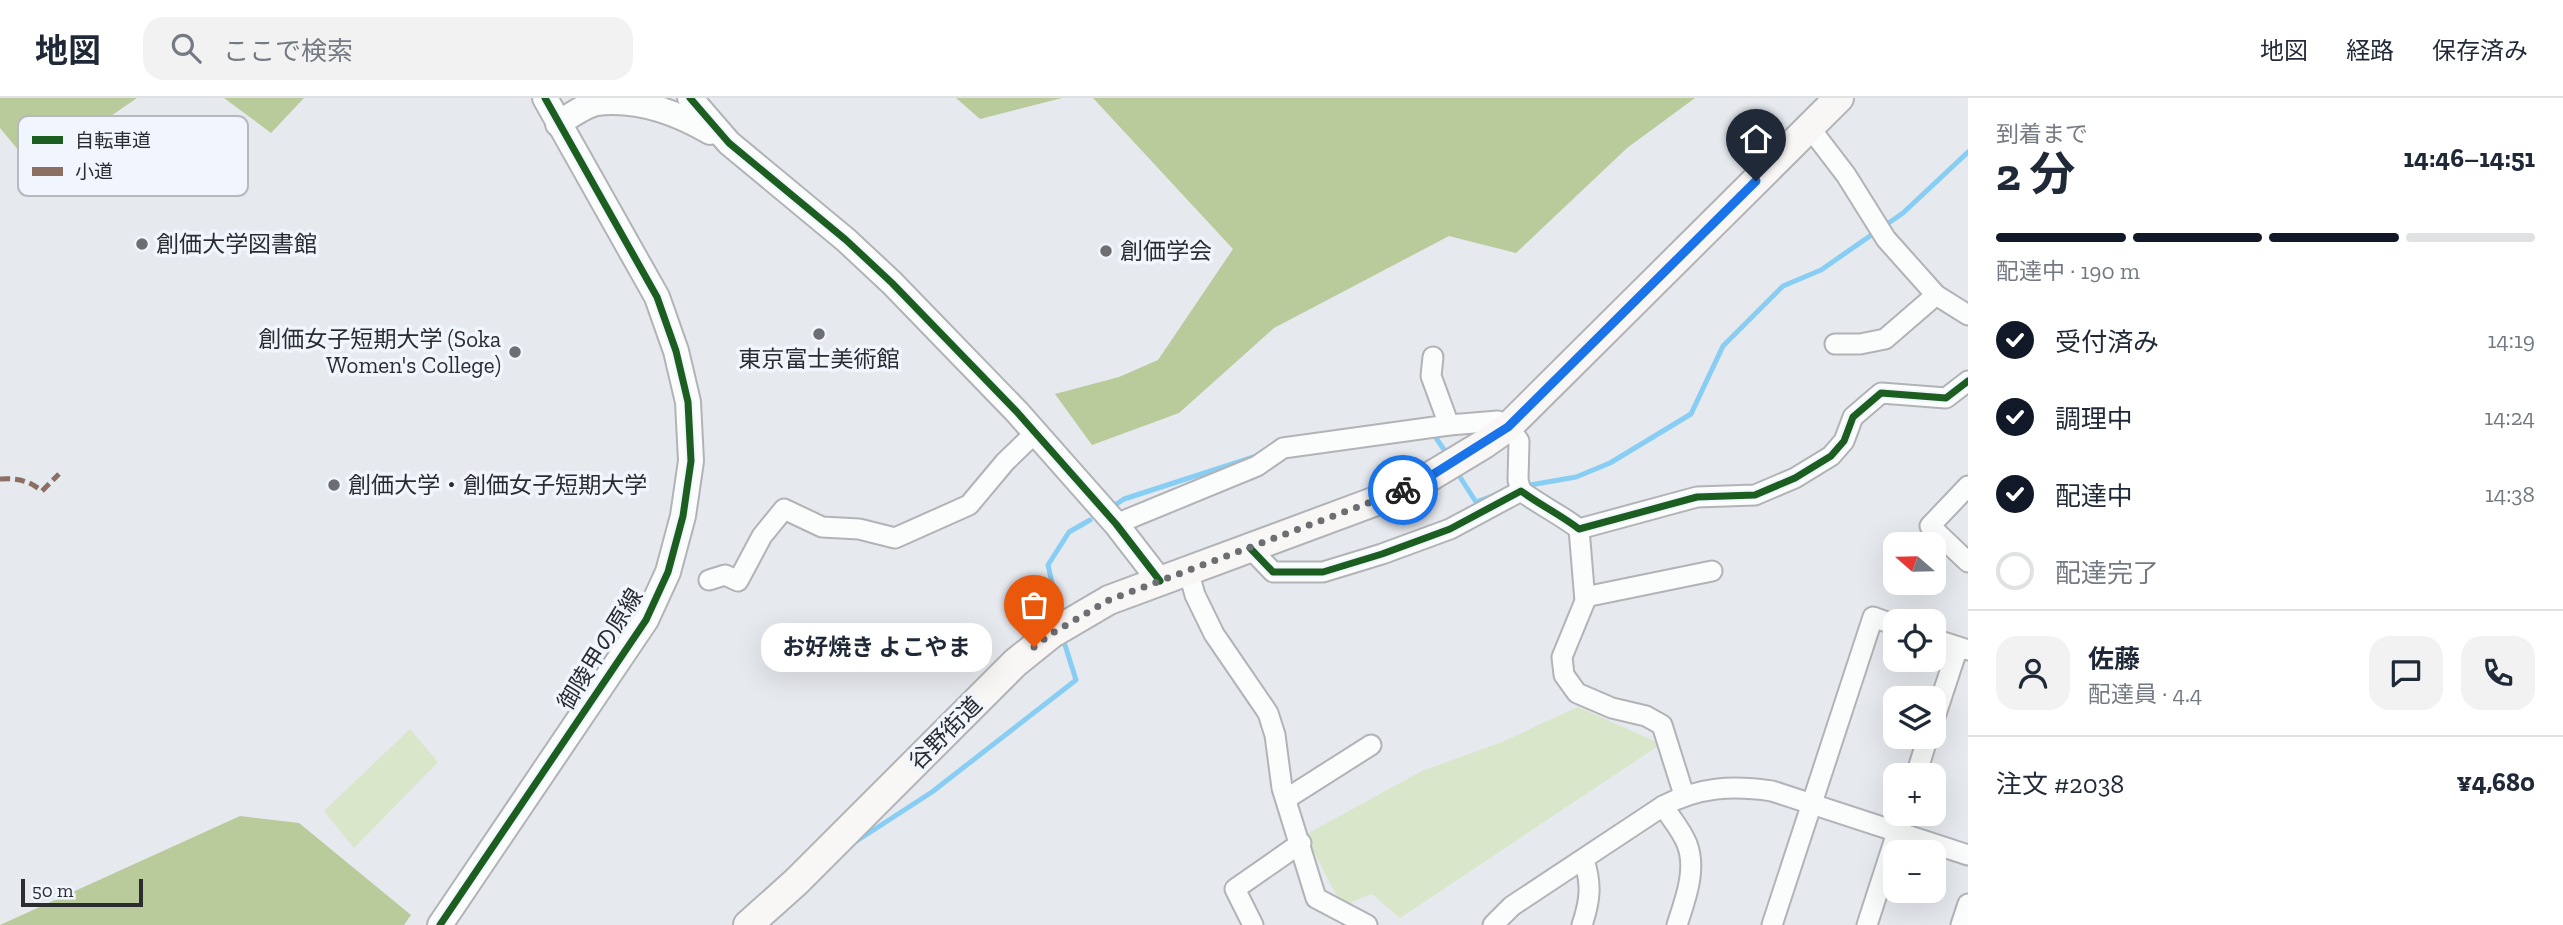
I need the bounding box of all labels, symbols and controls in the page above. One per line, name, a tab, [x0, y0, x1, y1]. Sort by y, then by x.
search box	[143, 17, 633, 80]
icon: search	[167, 29, 205, 67]
text: 地図	[35, 31, 101, 70]
text: ここで検索	[223, 35, 353, 67]
text: 地図	[2260, 36, 2308, 65]
text: 経路	[2346, 36, 2394, 65]
text: 保存済み	[2432, 36, 2528, 65]
pin	[1726, 109, 1786, 181]
legend	[18, 116, 248, 196]
icon: home	[1737, 120, 1775, 158]
text: 到着まで	[1996, 120, 2088, 148]
text: 自転車道	[75, 129, 151, 152]
text: 14:46–14:51	[2404, 142, 2535, 174]
text: 2 分	[1996, 147, 2075, 202]
text: 小道	[75, 160, 113, 183]
place label: 創価大学図書館	[156, 230, 317, 258]
marker: 創価大学図書館	[134, 236, 150, 252]
place label: 創価学会	[1120, 237, 1212, 265]
marker: 創価学会	[1098, 243, 1114, 259]
text: 配達中 · 190 m	[1996, 257, 2140, 285]
icon: check	[1996, 321, 2034, 359]
place label: 創価女子短期大学 (Soka Women's College)	[258, 325, 501, 379]
marker: 東京富士美術館	[811, 326, 827, 342]
text: 受付済み	[2055, 326, 2159, 358]
text: 14:19	[2488, 326, 2535, 354]
marker: 創価女子短期大学 (Soka Women's College)	[507, 344, 523, 360]
place label: 東京富士美術館	[739, 345, 900, 373]
icon: check	[1996, 398, 2034, 436]
text: 調理中	[2055, 403, 2133, 435]
text: 14:24	[2484, 403, 2535, 431]
courier	[1368, 455, 1438, 525]
place label: 創価大学・創価女子短期大学	[348, 471, 647, 499]
icon: bike	[1384, 471, 1422, 509]
icon: check	[1996, 475, 2034, 513]
marker: 創価大学・創価女子短期大学	[326, 477, 342, 493]
text: 配達中	[2055, 480, 2133, 512]
text: 14:38	[2485, 480, 2535, 508]
north arrow	[1883, 532, 1946, 595]
map controls	[1883, 532, 1946, 903]
text: 配達完了	[2055, 557, 2159, 589]
pin	[1004, 575, 1064, 647]
street label: 御陵甲の原線	[552, 583, 648, 715]
icon: bag	[1015, 586, 1053, 624]
button: locate	[1883, 609, 1946, 672]
callout: お好焼き よこやま	[761, 622, 992, 672]
text: お好焼き よこやま	[782, 633, 971, 661]
button: person	[1996, 636, 2070, 710]
button: chat	[2369, 636, 2443, 710]
button: phone	[2461, 636, 2535, 710]
text: 佐藤	[2088, 643, 2140, 675]
text: 配達員 · 4.4	[2088, 680, 2202, 708]
button: layers	[1883, 686, 1946, 749]
street label: 谷野街道	[903, 691, 987, 775]
button: +	[1883, 763, 1946, 826]
text: ¥4,680	[2456, 766, 2535, 798]
text: 注文 #2038	[1996, 768, 2124, 800]
button: −	[1883, 840, 1946, 903]
scale bar	[21, 876, 144, 908]
text: 50 m	[32, 879, 73, 902]

